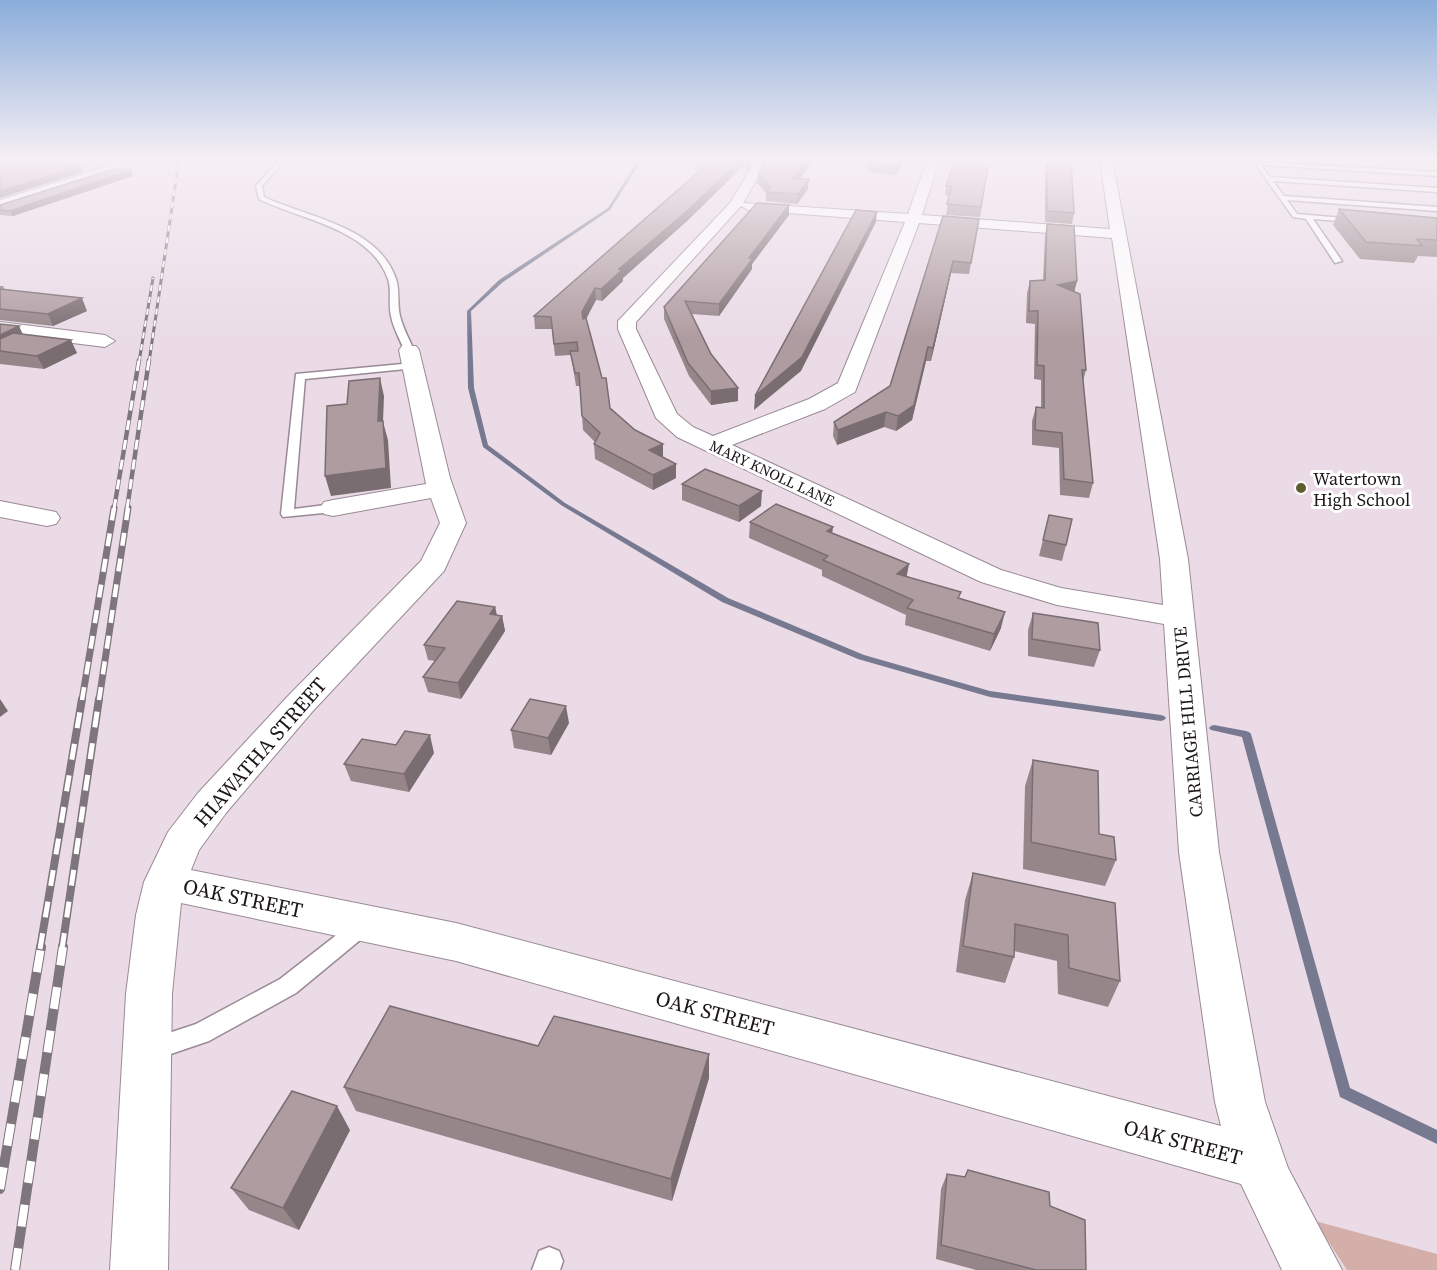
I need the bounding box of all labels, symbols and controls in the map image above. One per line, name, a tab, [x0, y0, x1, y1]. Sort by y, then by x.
street label: MARY KNOLL LANE	[706, 435, 838, 511]
place label: Watertown High School	[1313, 466, 1410, 512]
marker: Watertown High School	[1294, 481, 1308, 495]
street label: CARRIAGE HILL DRIVE	[1167, 625, 1209, 818]
street label: HIAWATHA STREET	[187, 671, 333, 833]
street label: OAK STREET	[181, 871, 306, 925]
street label: OAK STREET	[653, 983, 778, 1043]
street label: OAK STREET	[1121, 1112, 1246, 1172]

